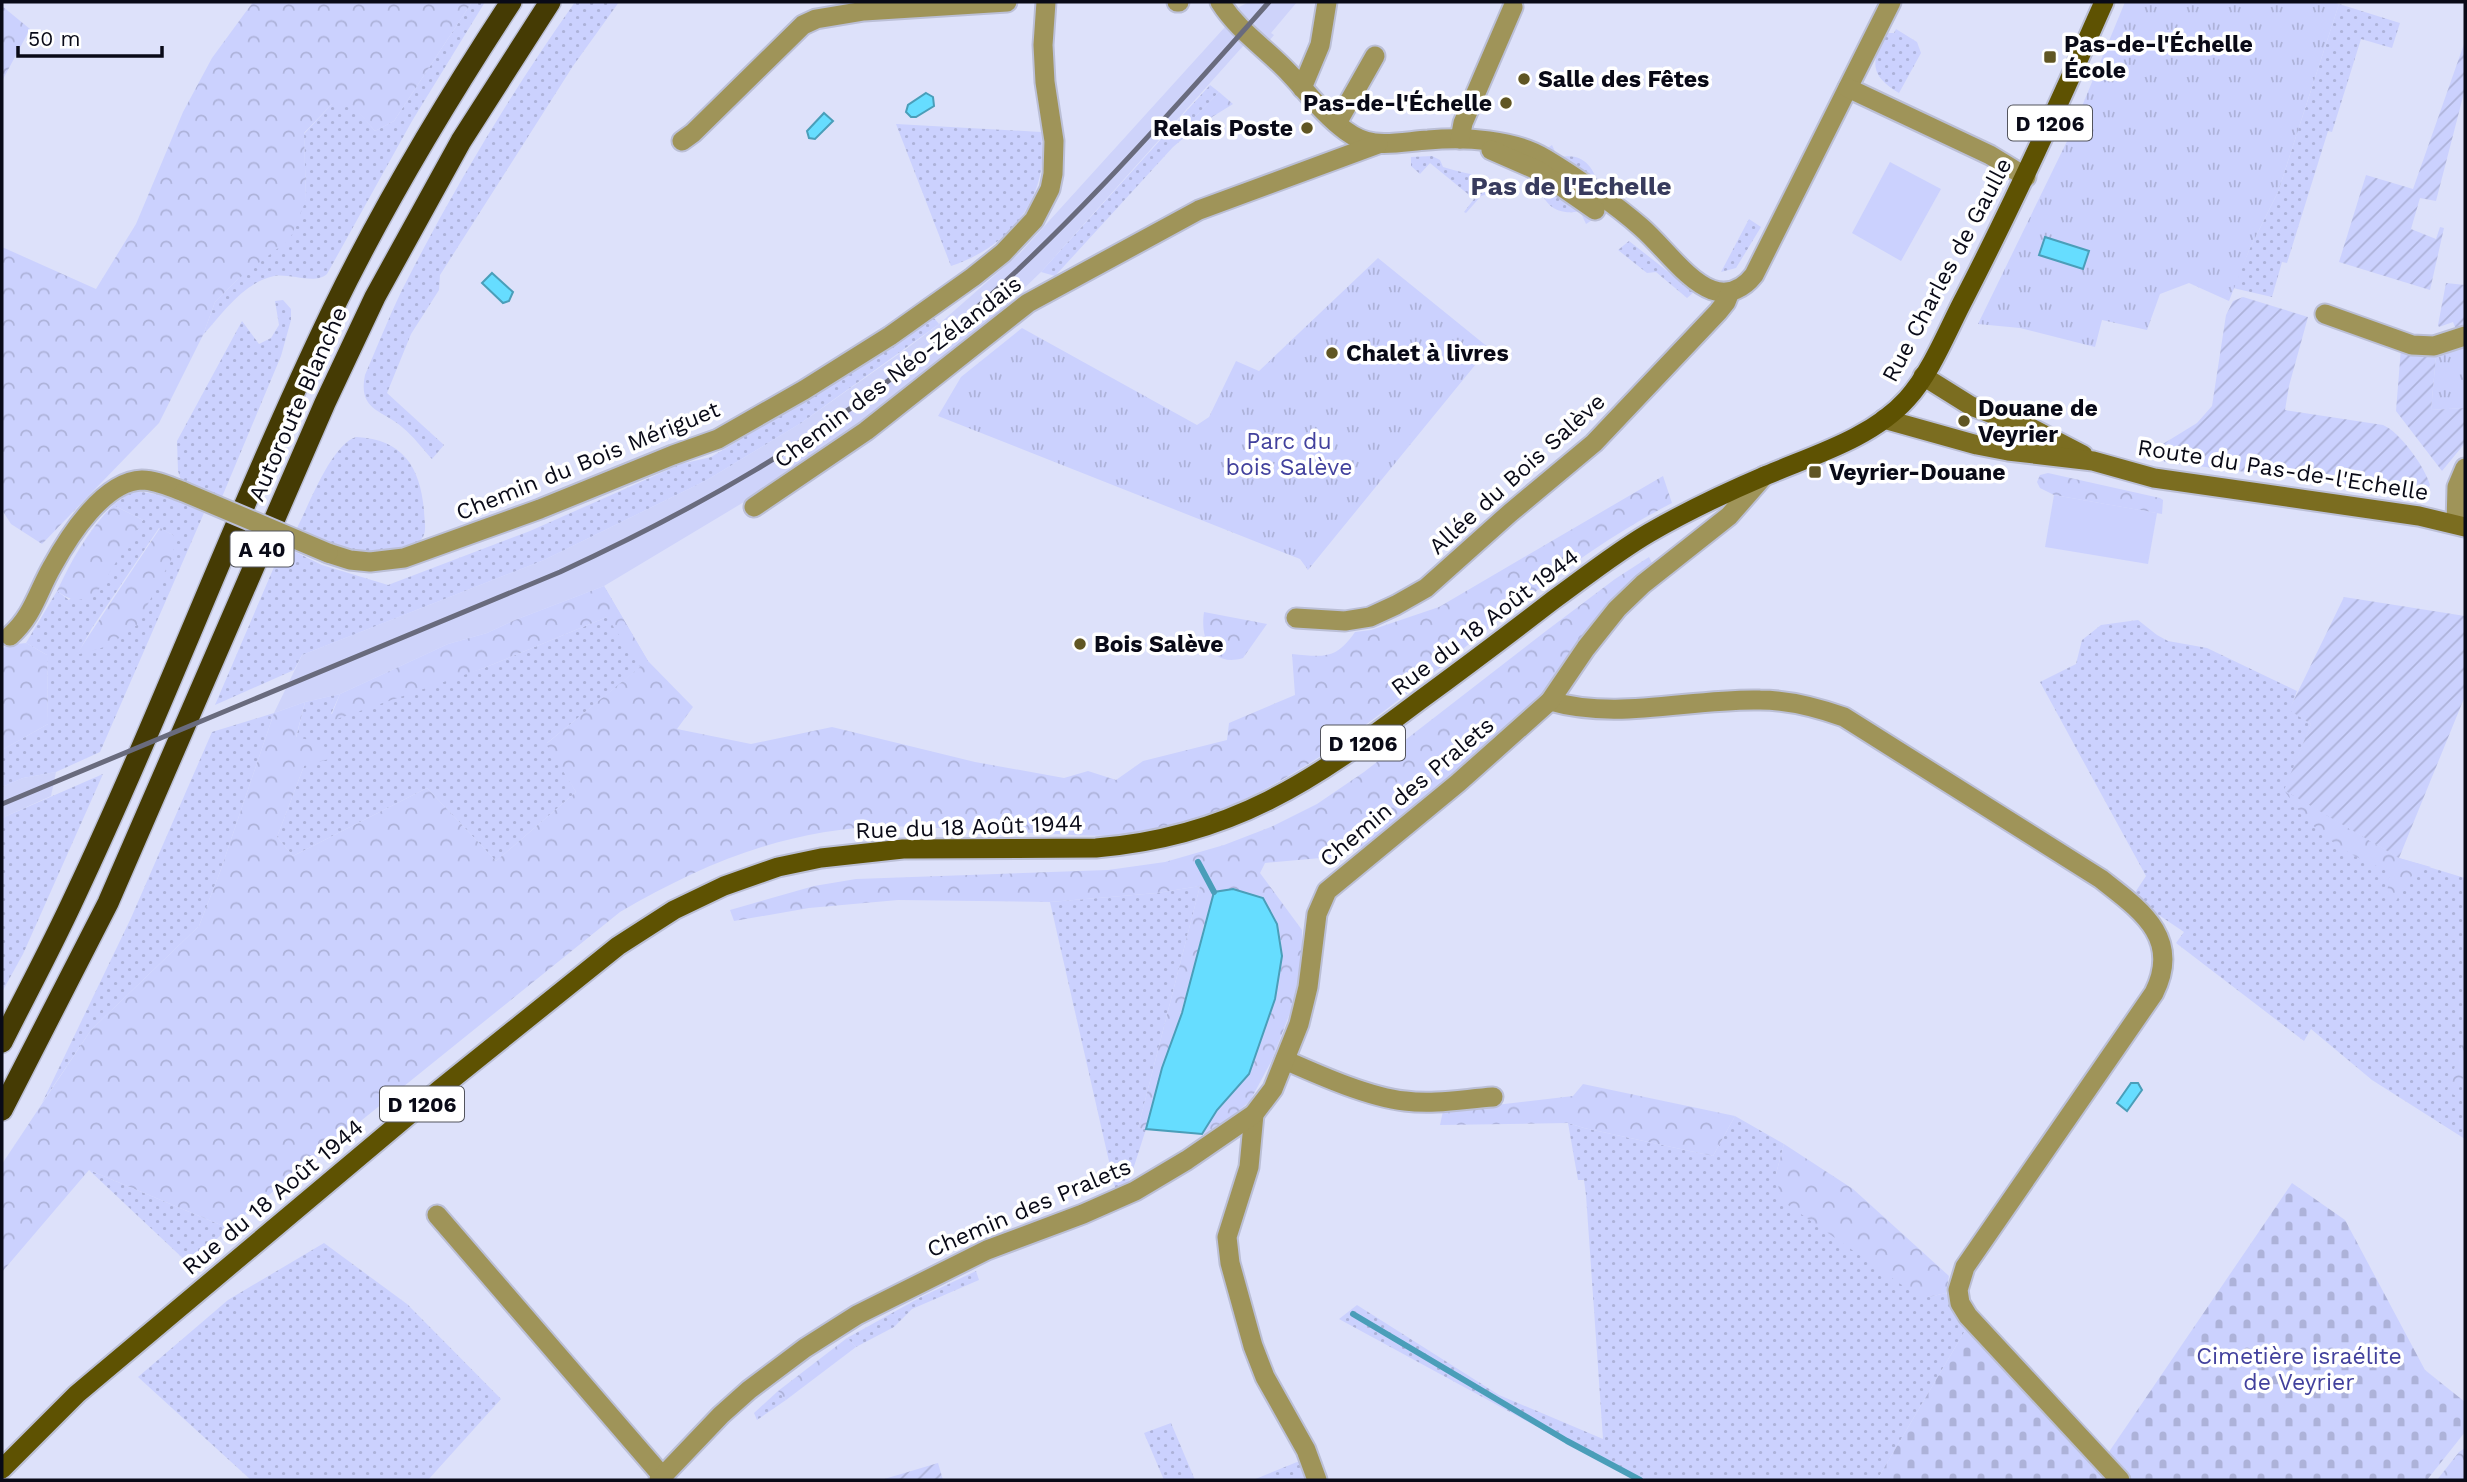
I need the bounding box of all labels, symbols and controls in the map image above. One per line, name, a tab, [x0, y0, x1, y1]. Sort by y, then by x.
scale bar	[18, 14, 161, 58]
text: 50 m	[28, 26, 80, 51]
place label: Pas-de-l'Échelle École	[2064, 31, 2253, 84]
marker: Pas-de-l'Échelle École	[2042, 49, 2058, 65]
place label: Salle des Fêtes	[1538, 66, 1709, 93]
marker: Salle des Fêtes	[1516, 71, 1532, 87]
place label: Pas-de-l'Échelle	[1303, 90, 1492, 117]
marker: Pas-de-l'Échelle	[1498, 95, 1514, 111]
road number: D 1206	[2008, 106, 2092, 140]
place label: Relais Poste	[1153, 115, 1293, 142]
marker: Relais Poste	[1299, 120, 1315, 136]
street label: Rue Charles de Gaulle	[1876, 153, 2018, 387]
district label: Pas de l'Echelle	[1471, 171, 1672, 201]
street label: Chemin des Néo-Zélandais	[769, 270, 1027, 474]
street label: Autoroute Blanche	[243, 303, 353, 505]
place label: Chalet à livres	[1346, 340, 1509, 367]
marker: Chalet à livres	[1324, 345, 1340, 361]
street label: Allée du Bois Salève	[1423, 388, 1611, 560]
place label: Douane de Veyrier	[1978, 395, 2098, 448]
street label: Chemin du Bois Mériguet	[452, 396, 724, 526]
marker: Douane de Veyrier	[1956, 413, 1972, 429]
park label: Parc du bois Salève	[1225, 428, 1353, 481]
street label: Route du Pas-de-l'Echelle	[2136, 434, 2430, 506]
place label: Veyrier-Douane	[1829, 459, 2006, 486]
marker: Veyrier-Douane	[1807, 464, 1823, 480]
road number: A 40	[230, 532, 294, 566]
street label: Rue du 18 Août 1944	[1386, 543, 1584, 701]
place label: Bois Salève	[1094, 631, 1224, 658]
marker: Bois Salève	[1072, 636, 1088, 652]
street label: Chemin des Pralets	[1314, 711, 1500, 873]
road number: D 1206	[1321, 726, 1405, 760]
street label: Rue du 18 Août 1944	[855, 810, 1083, 844]
road number: D 1206	[380, 1086, 464, 1122]
street label: Rue du 18 Août 1944	[177, 1113, 369, 1281]
street label: Chemin des Pralets	[923, 1153, 1135, 1263]
park label: Cimetière israélite de Veyrier	[2196, 1343, 2402, 1396]

